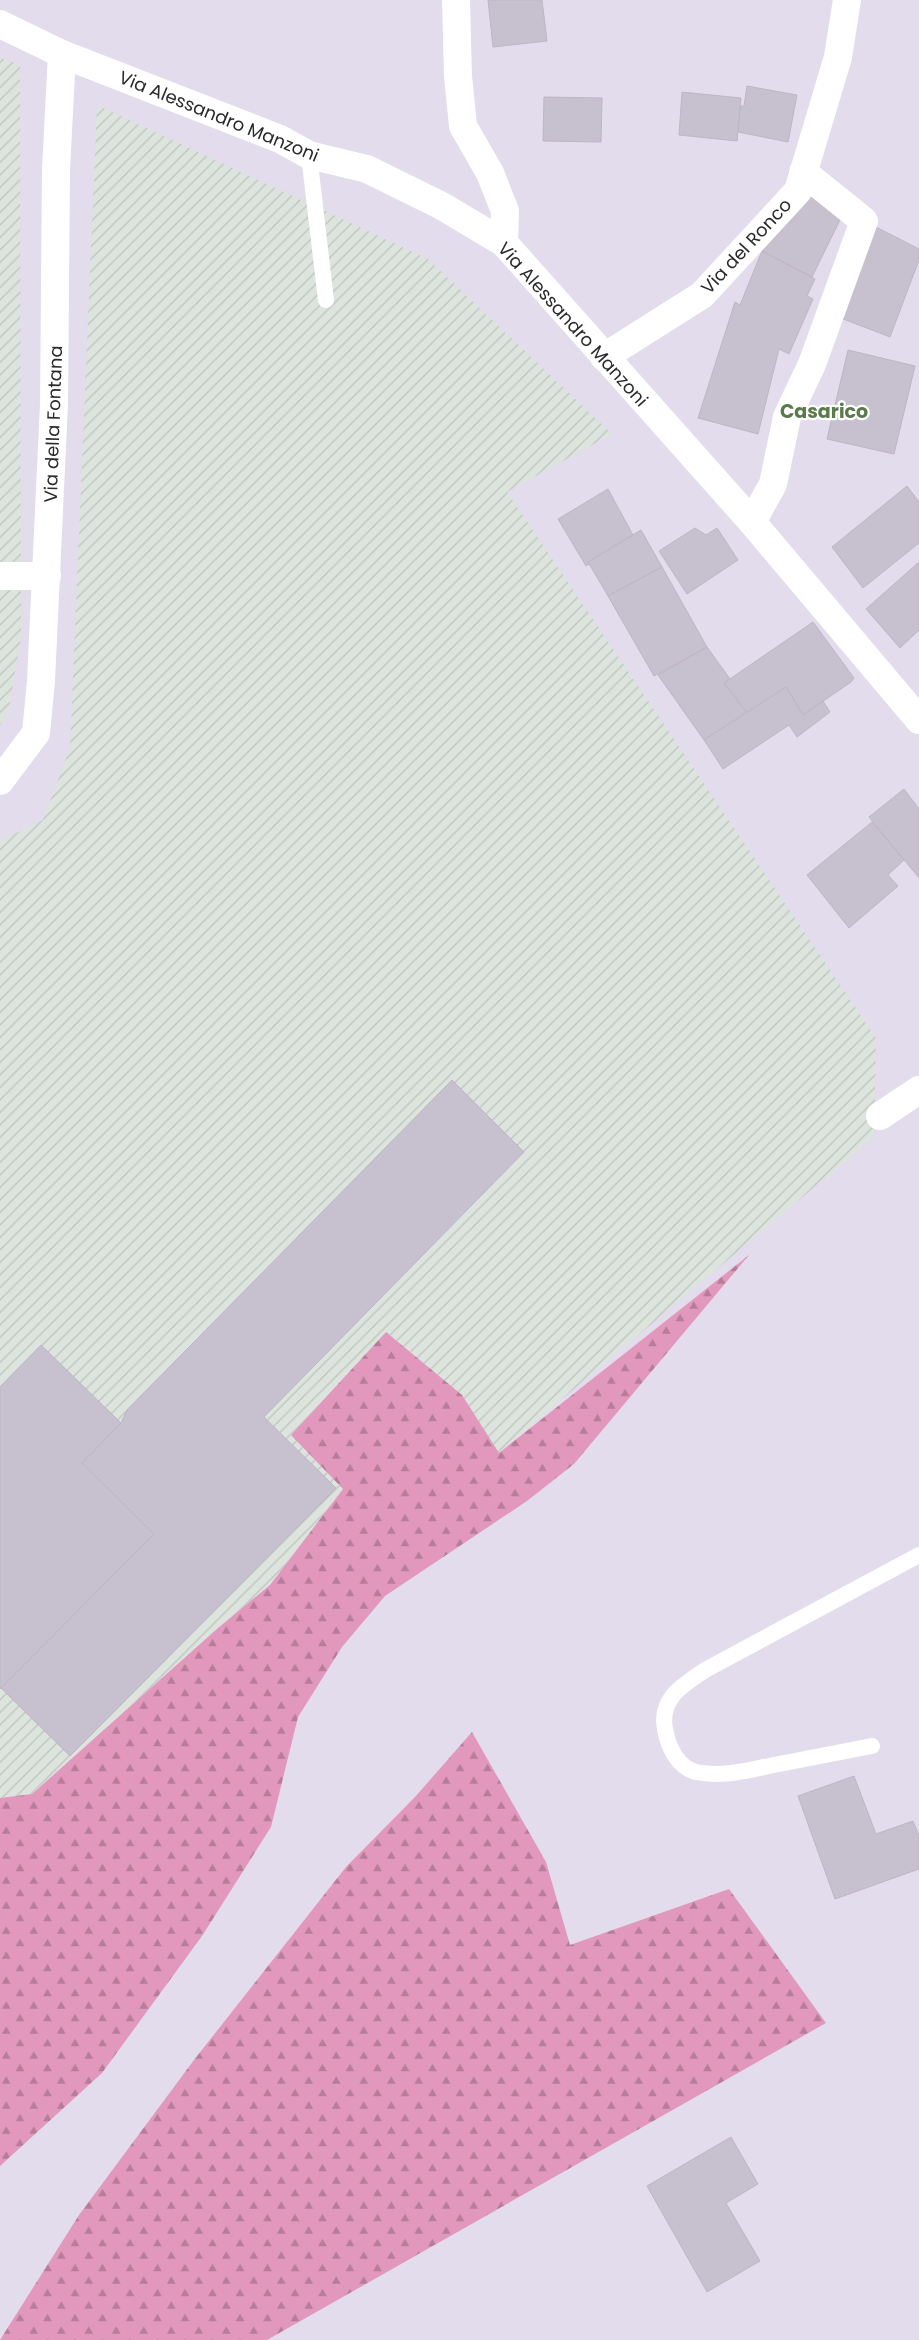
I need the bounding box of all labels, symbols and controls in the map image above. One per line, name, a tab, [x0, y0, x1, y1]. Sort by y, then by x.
street label: Via Alessandro Manzoni	[115, 64, 323, 168]
street label: Via del Ronco	[695, 193, 797, 299]
street label: Via Alessandro Manzoni	[492, 236, 654, 412]
street label: Via della Fontana	[38, 345, 68, 503]
district label: Casarico	[780, 398, 868, 425]

